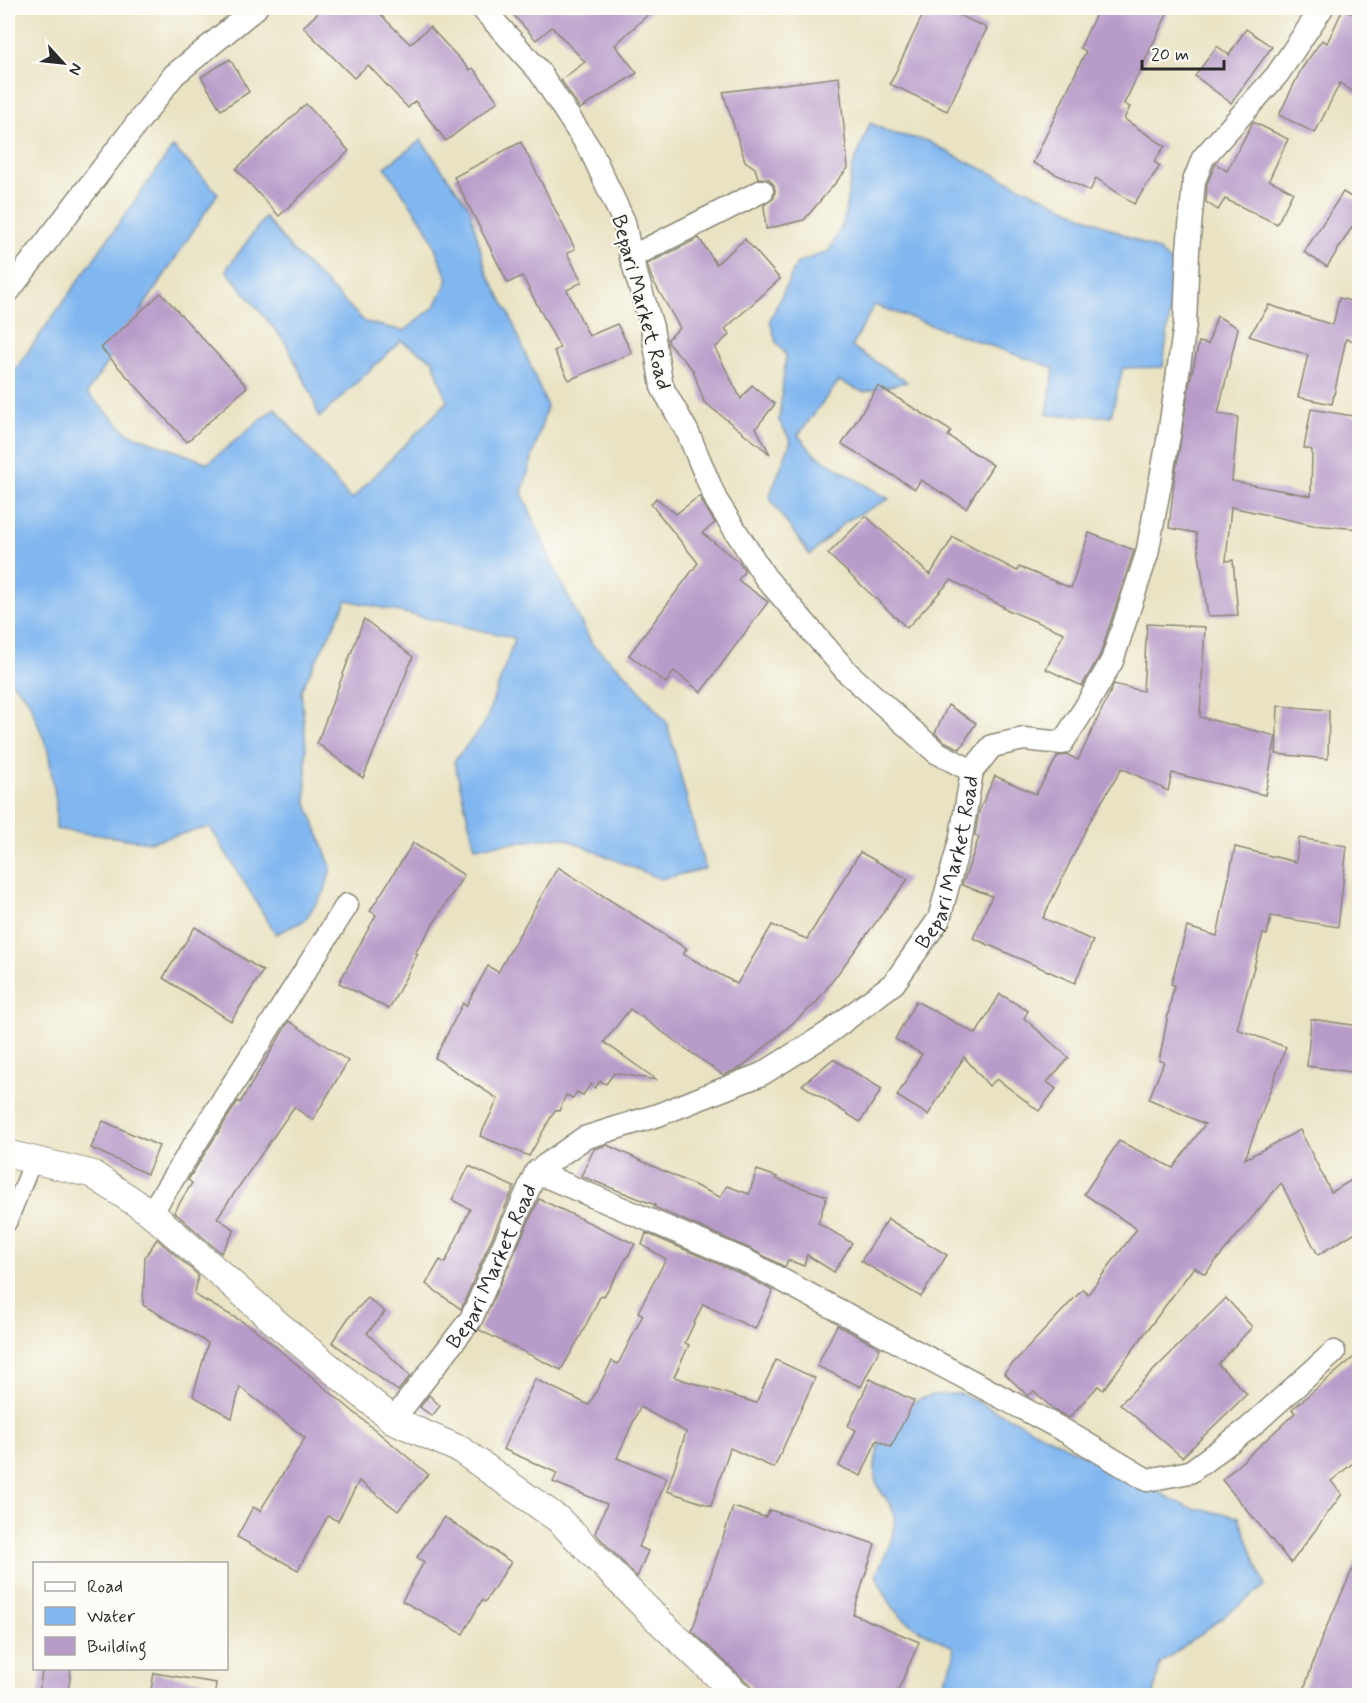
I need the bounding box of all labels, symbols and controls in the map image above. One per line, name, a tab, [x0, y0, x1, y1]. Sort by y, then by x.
north arrow	[33, 33, 93, 93]
scale bar	[1142, 33, 1224, 71]
text: 20 m	[1151, 43, 1189, 67]
text: N	[63, 60, 87, 79]
street label: Bepari Market Road	[604, 212, 678, 393]
street label: Bepari Market Road	[909, 774, 986, 955]
street label: Bepari Market Road	[440, 1180, 544, 1355]
legend	[33, 1562, 228, 1670]
text: Road	[87, 1575, 123, 1599]
text: Water	[87, 1605, 136, 1629]
text: Building	[87, 1635, 147, 1661]

